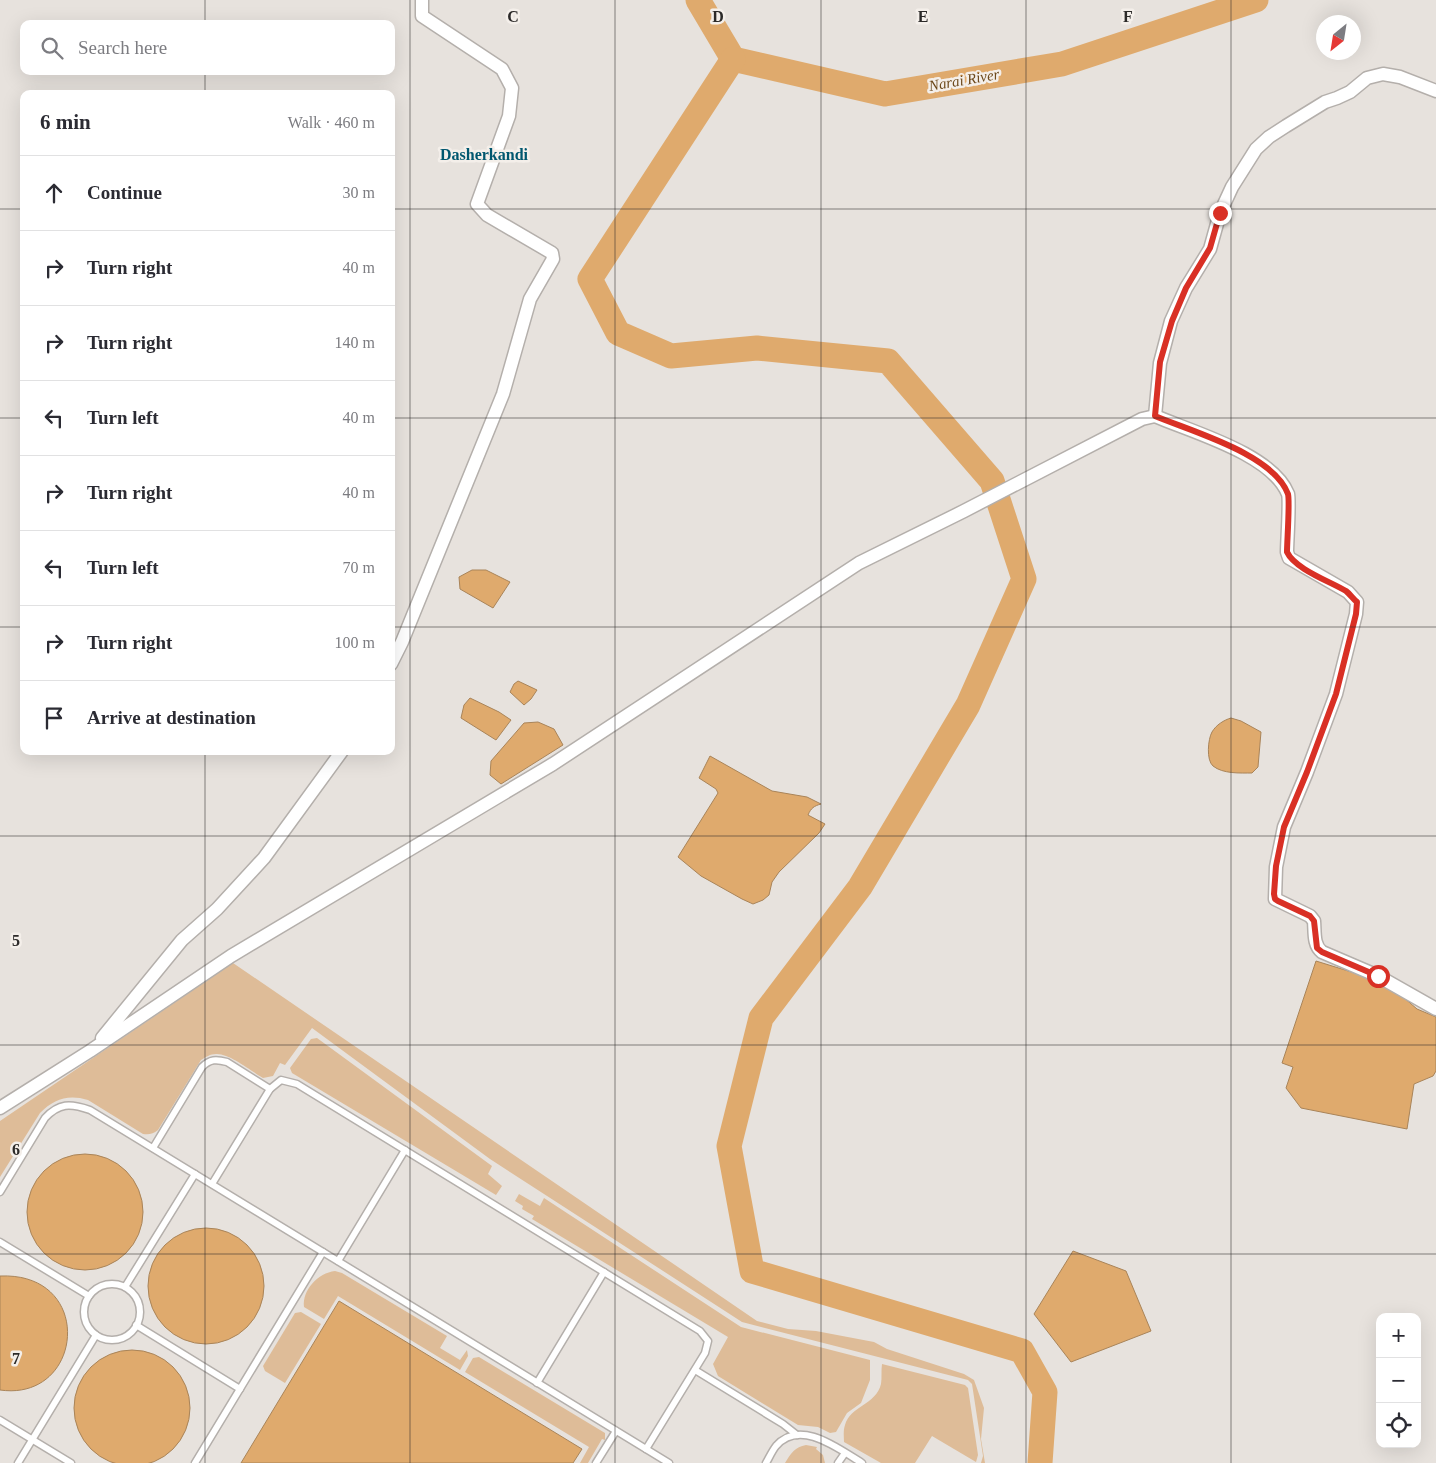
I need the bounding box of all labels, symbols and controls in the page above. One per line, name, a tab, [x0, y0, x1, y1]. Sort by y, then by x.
text: C	[507, 8, 519, 25]
text: D	[712, 8, 724, 25]
text: E	[918, 8, 928, 25]
text: F	[1123, 8, 1133, 25]
north arrow	[1316, 15, 1361, 60]
search box	[20, 20, 395, 75]
icon: search	[38, 34, 66, 62]
text: Search here	[78, 37, 167, 58]
water label: Narai River	[927, 66, 1001, 94]
text: 6 min	[40, 110, 91, 134]
text: Walk · 460 m	[288, 114, 375, 131]
district label: Dasherkandi	[440, 146, 529, 163]
icon: ahead	[40, 179, 68, 207]
text: Continue	[87, 182, 162, 203]
text: 30 m	[343, 184, 375, 201]
route end	[1209, 202, 1232, 225]
icon: right	[40, 254, 68, 282]
text: Turn right	[87, 257, 172, 278]
text: 40 m	[343, 259, 375, 276]
icon: right	[40, 329, 68, 357]
text: Turn right	[87, 332, 172, 353]
text: 140 m	[335, 334, 375, 351]
icon: left	[40, 404, 68, 432]
text: Turn left	[87, 407, 159, 428]
text: 40 m	[343, 409, 375, 426]
icon: right	[40, 479, 68, 507]
text: Turn right	[87, 482, 172, 503]
text: 40 m	[343, 484, 375, 501]
icon: left	[40, 554, 68, 582]
text: Turn left	[87, 557, 159, 578]
text: 70 m	[343, 559, 375, 576]
icon: right	[40, 629, 68, 657]
text: Turn right	[87, 632, 172, 653]
text: 100 m	[335, 634, 375, 651]
icon: arrive	[40, 704, 68, 732]
text: Arrive at destination	[87, 707, 256, 728]
text: 5	[12, 932, 20, 949]
route start	[1367, 965, 1390, 988]
text: 6	[12, 1141, 20, 1158]
map controls	[1376, 1313, 1421, 1448]
button: +	[1376, 1313, 1421, 1358]
text: 7	[12, 1350, 20, 1367]
button: −	[1376, 1358, 1421, 1403]
button: locate	[1376, 1403, 1421, 1448]

